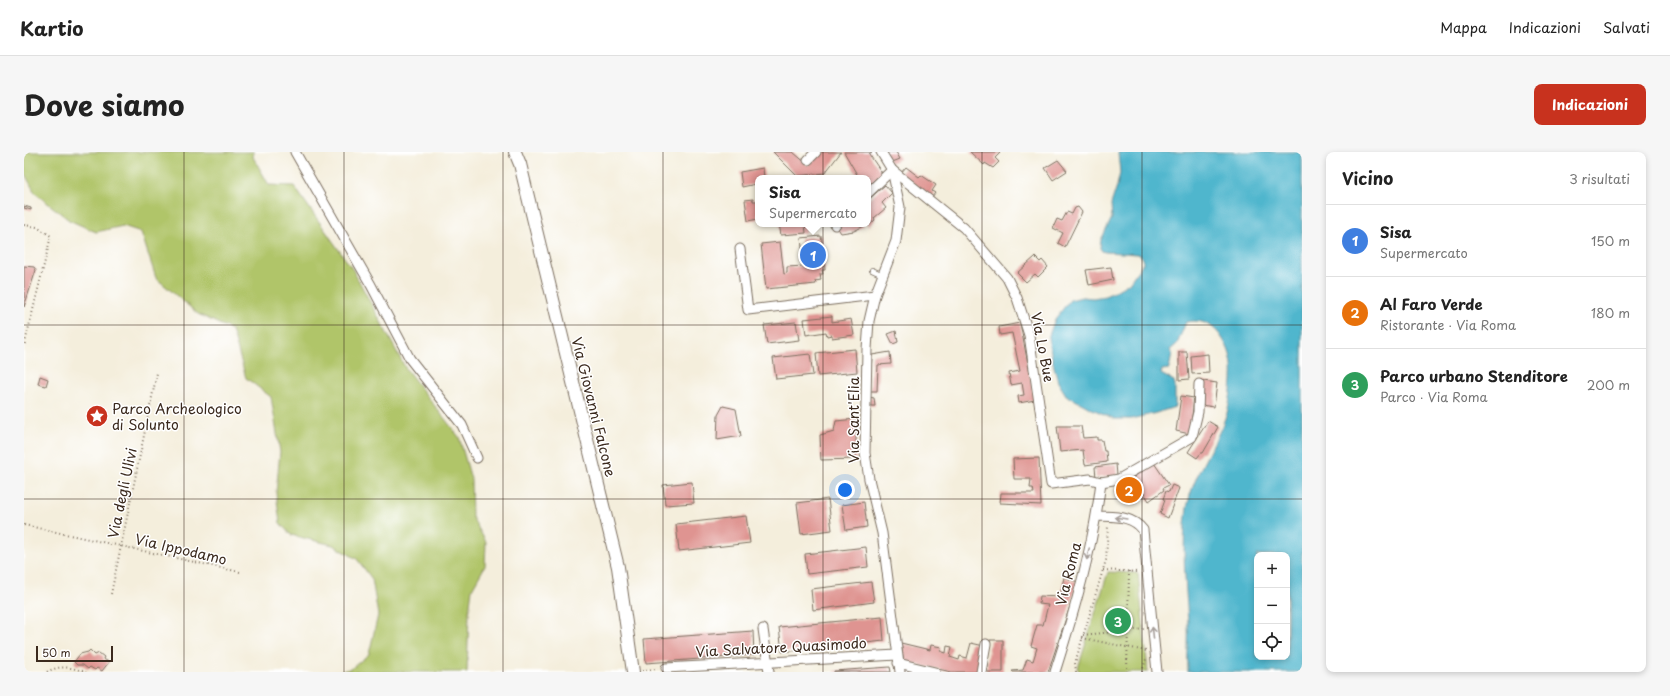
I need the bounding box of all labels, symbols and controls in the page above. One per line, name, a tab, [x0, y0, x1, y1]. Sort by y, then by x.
text: Kartio	[20, 14, 83, 42]
text: Mappa	[1440, 17, 1487, 38]
text: Indicazioni	[1509, 17, 1581, 38]
text: Salvati	[1603, 17, 1650, 38]
text: Dove siamo	[24, 83, 185, 126]
button: Indicazioni	[1534, 84, 1646, 125]
text: Vicino	[1342, 165, 1393, 191]
text: 3 risultati	[1569, 169, 1630, 188]
popup	[755, 175, 871, 227]
text: Sisa	[769, 180, 801, 203]
text: Supermercato	[769, 203, 857, 222]
text: Sisa	[1380, 220, 1412, 243]
text: 1	[1352, 231, 1358, 250]
text: 150 m	[1591, 231, 1630, 250]
pin: 1	[800, 240, 826, 270]
text: Supermercato	[1380, 243, 1468, 262]
text: Al Faro Verde	[1380, 292, 1483, 315]
text: 2	[1350, 303, 1360, 322]
text: 180 m	[1591, 303, 1630, 322]
street label: Via Lo Bue	[1026, 310, 1060, 384]
text: Ristorante · Via Roma	[1380, 315, 1516, 334]
street label: Via Giovanni Falcone	[566, 335, 622, 479]
text: Parco urbano Stenditore	[1380, 364, 1568, 387]
text: 3	[1351, 375, 1359, 394]
text: 200 m	[1587, 375, 1630, 394]
street label: Via Sant'Elia	[843, 376, 864, 463]
text: Parco · Via Roma	[1380, 387, 1488, 406]
place label: Parco Archeologico di Solunto	[112, 398, 242, 435]
place icon: Parco Archeologico di Solunto	[84, 403, 110, 429]
street label: Via degli Ulivi	[102, 446, 142, 540]
pin: 2	[1116, 475, 1142, 505]
your location	[835, 480, 855, 500]
one-way arrow	[1115, 514, 1128, 522]
street label: Via Ippodamo	[133, 528, 229, 570]
street label: Via Roma	[1050, 539, 1086, 608]
one-way arrow	[1084, 547, 1092, 560]
map controls	[1254, 552, 1290, 660]
button: +	[1254, 552, 1290, 588]
button: −	[1254, 588, 1290, 624]
pin: 3	[1105, 606, 1131, 636]
button: locate	[1254, 624, 1290, 660]
one-way arrow	[1150, 627, 1157, 640]
street label: Via Salvatore Quasimodo	[695, 632, 867, 662]
scale bar	[36, 644, 113, 663]
text: 50 m	[42, 644, 71, 661]

